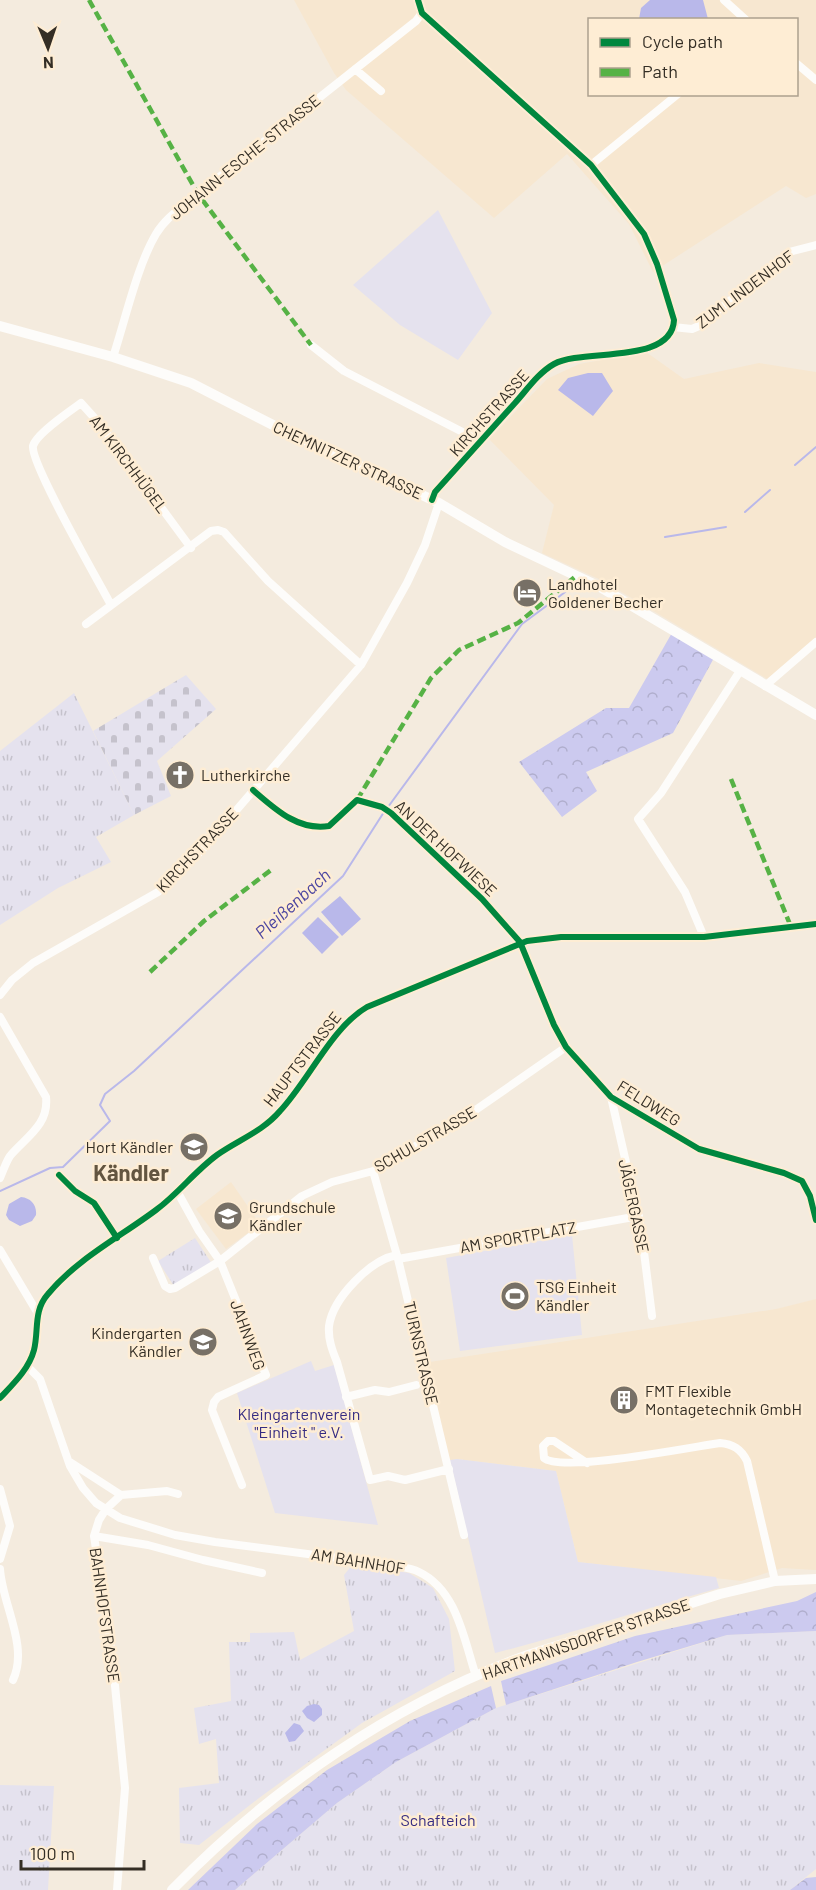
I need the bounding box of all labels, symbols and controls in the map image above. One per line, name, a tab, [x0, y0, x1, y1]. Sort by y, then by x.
north arrow	[18, 18, 78, 78]
legend	[588, 18, 798, 96]
text: Cycle path	[642, 30, 723, 52]
text: N	[43, 54, 54, 73]
text: Path	[642, 60, 678, 82]
street label: JOHANN-ESCHE-STRASSE	[166, 90, 324, 223]
street label: ZUM LINDENHOF	[692, 246, 797, 332]
street label: KIRCHSTRASSE	[445, 365, 532, 460]
street label: AM KIRCHHÜGEL	[86, 411, 172, 516]
street label: CHEMNITZER STRASSE	[270, 417, 426, 503]
place label: Landhotel Goldener Becher	[548, 574, 663, 611]
hotel icon: Landhotel Goldener Becher	[511, 577, 543, 609]
church icon: Lutherkirche	[164, 759, 196, 791]
place label: Lutherkirche	[201, 765, 291, 784]
street label: AN DER HOFWIESE	[391, 795, 501, 900]
street label: KIRCHSTRASSE	[152, 804, 242, 896]
water label: Pleißenbach	[250, 864, 335, 943]
street label: HAUPTSTRASSE	[259, 1007, 345, 1110]
street label: FELDWEG	[614, 1076, 684, 1129]
street label: SCHULSTRASSE	[370, 1102, 479, 1176]
school or university icon: Hort Kändler	[178, 1131, 210, 1163]
place label: Hort Kändler	[86, 1137, 173, 1156]
street label: JÄGERGASSE	[615, 1157, 654, 1254]
district label: Kändler	[93, 1159, 169, 1185]
place label: Grundschule Kändler	[249, 1197, 336, 1234]
school or university icon: Grundschule Kändler	[212, 1200, 244, 1232]
street label: AM SPORTPLATZ	[458, 1217, 578, 1256]
place label: TSG Einheit Kändler	[536, 1277, 617, 1314]
sports icon: TSG Einheit Kändler	[499, 1280, 531, 1312]
street label: JAHNWEG	[227, 1297, 270, 1373]
street label: TURNSTRASSE	[400, 1299, 443, 1407]
place label: Kindergarten Kändler	[91, 1323, 182, 1360]
school or university icon: Kindergarten Kändler	[187, 1326, 219, 1358]
place label: FMT Flexible Montagetechnik GmbH	[645, 1381, 802, 1418]
building icon: FMT Flexible Montagetechnik GmbH	[608, 1384, 640, 1416]
park label: Kleingartenverein "Einheit " e.V.	[238, 1404, 360, 1441]
street label: AM BAHNHOF	[310, 1544, 406, 1577]
street label: BAHNHOFSTRASSE	[87, 1546, 124, 1684]
street label: HARTMANNSDORFER STRASSE	[479, 1594, 692, 1683]
park label: Schafteich	[400, 1810, 476, 1829]
scale bar	[21, 1833, 144, 1871]
text: 100 m	[30, 1842, 75, 1864]

